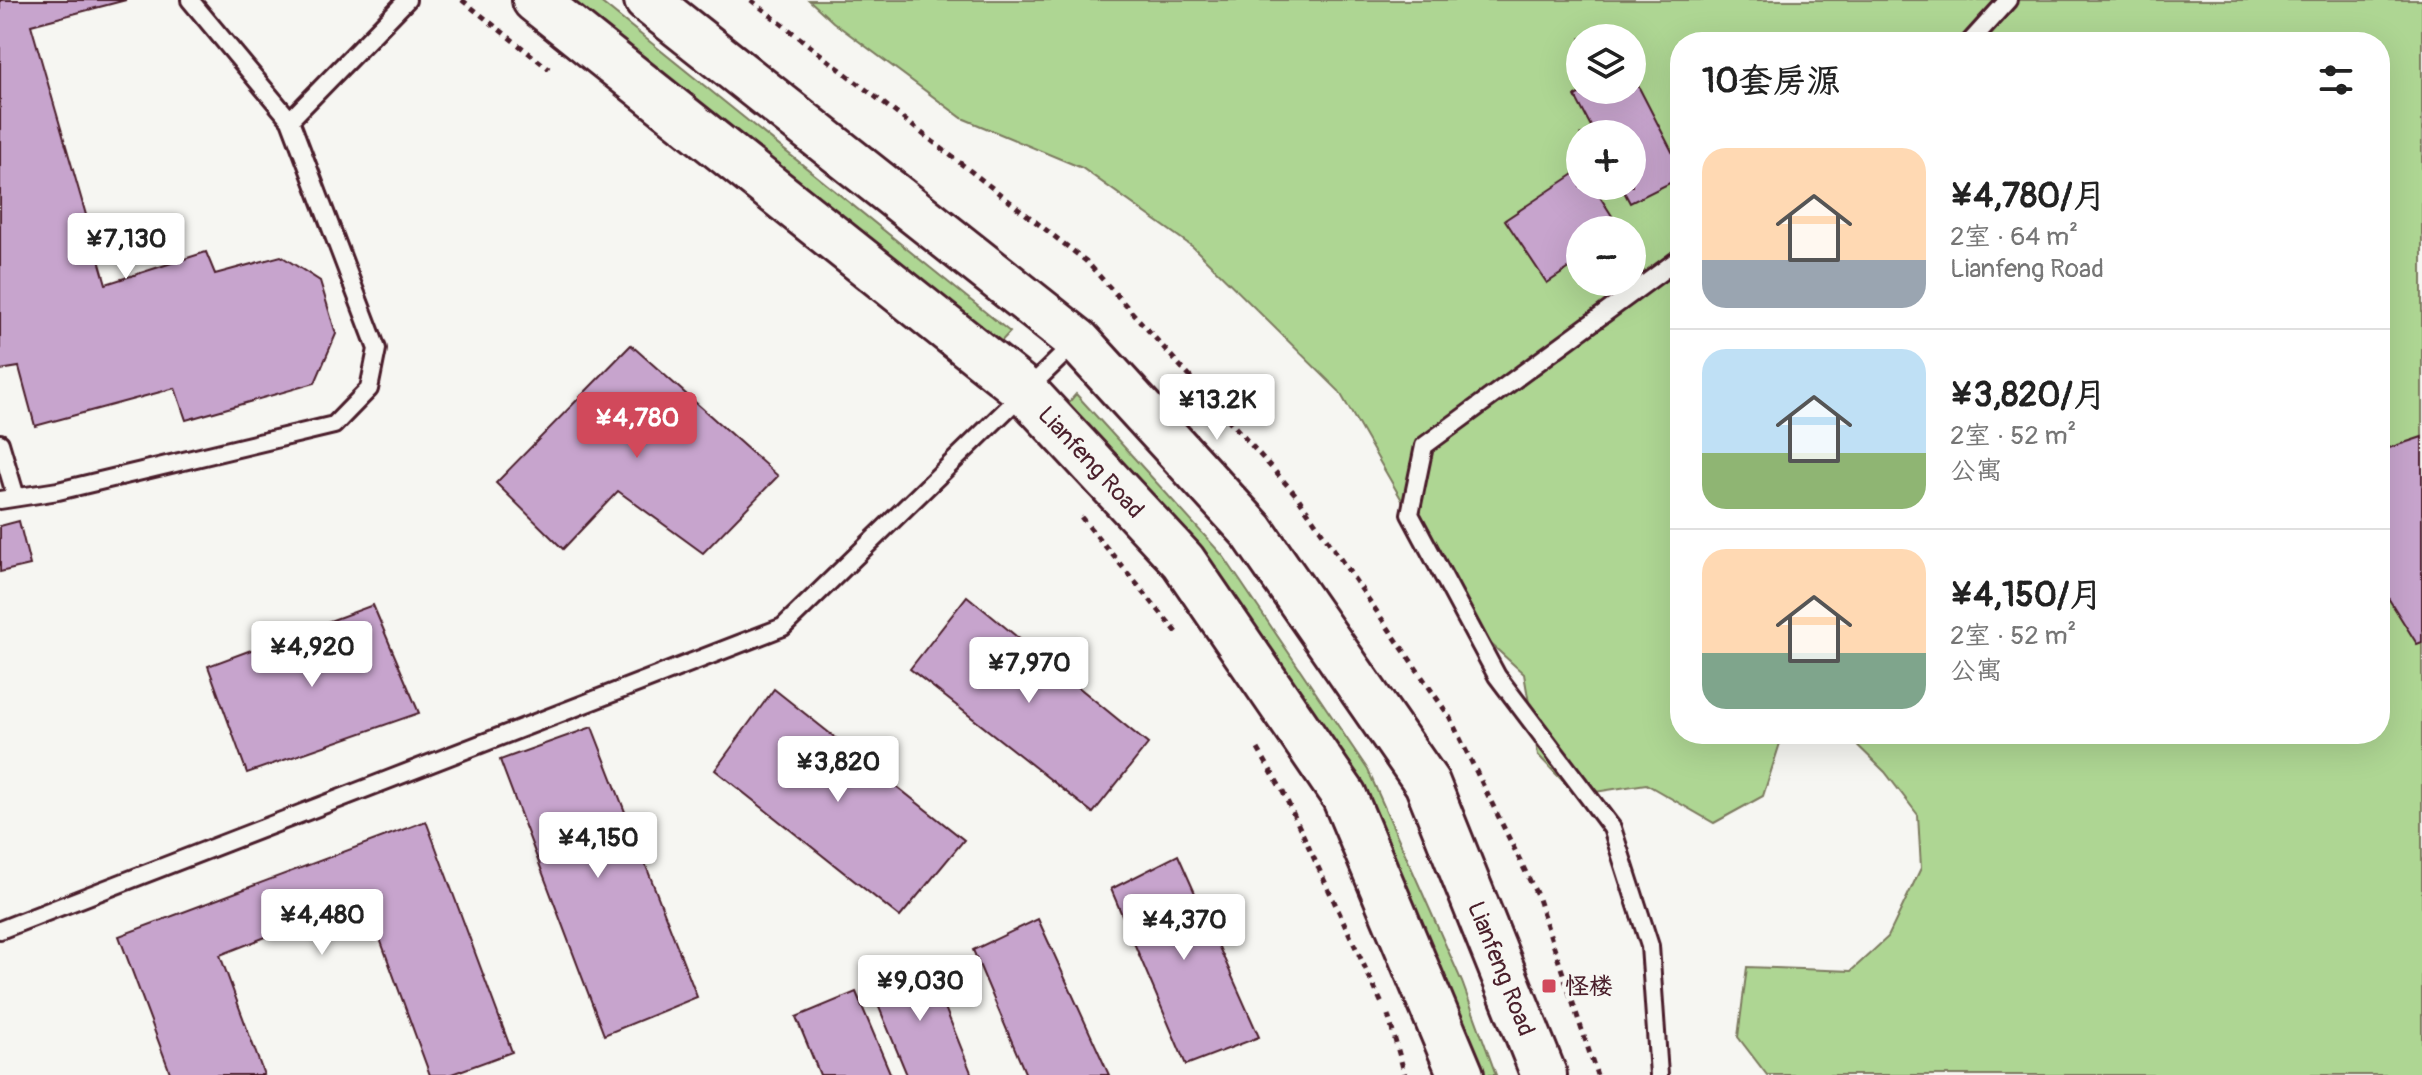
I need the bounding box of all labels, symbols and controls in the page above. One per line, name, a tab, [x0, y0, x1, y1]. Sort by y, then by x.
map controls	[1566, 24, 1646, 296]
button: layers	[1566, 24, 1646, 104]
icon: filters	[2314, 58, 2358, 102]
text: 10套房源	[1702, 60, 1841, 103]
button: +	[1566, 120, 1646, 200]
text: ¥4,780/月	[1950, 175, 2107, 218]
icon: home	[1766, 180, 1862, 276]
pin: ¥7,130	[61, 213, 191, 281]
button: −	[1566, 216, 1646, 296]
text: 2室 · 64 m²	[1950, 221, 2078, 253]
text: ¥7,130	[86, 223, 166, 255]
text: Lianfeng Road	[1950, 253, 2104, 285]
pin: ¥13.2K	[1152, 374, 1282, 442]
text: ¥3,820/月	[1950, 374, 2107, 417]
icon: home	[1766, 381, 1862, 477]
text: ¥13.2K	[1178, 384, 1256, 416]
pin: ¥4,780	[572, 392, 702, 460]
street label: Lianfeng Road	[1032, 401, 1150, 524]
text: ¥4,780	[595, 402, 679, 434]
text: 2室 · 52 m²	[1950, 420, 2076, 452]
text: 公寓	[1950, 455, 2002, 487]
text: ¥4,150/月	[1950, 574, 2103, 617]
icon: home	[1766, 581, 1862, 677]
text: 2室 · 52 m²	[1950, 620, 2076, 652]
pin: ¥4,920	[247, 621, 377, 689]
text: ¥4,920	[269, 631, 355, 663]
pin: ¥7,970	[964, 637, 1094, 705]
text: ¥7,970	[987, 647, 1071, 679]
text: 公寓	[1950, 655, 2002, 687]
pin: ¥3,820	[773, 736, 903, 804]
text: ¥3,820	[796, 746, 880, 778]
pin: ¥4,150	[533, 812, 663, 880]
text: ¥4,150	[557, 822, 639, 854]
pin: ¥4,480	[257, 889, 387, 957]
pin: ¥4,370	[1119, 894, 1249, 962]
street label: Lianfeng Road	[1461, 897, 1541, 1040]
text: ¥4,480	[279, 899, 365, 931]
text: ¥4,370	[1141, 904, 1227, 936]
pin: ¥9,030	[855, 955, 985, 1023]
text: ¥9,030	[876, 965, 964, 997]
place label: 怪楼	[1565, 972, 1613, 1001]
marker: 怪楼	[1540, 977, 1558, 995]

